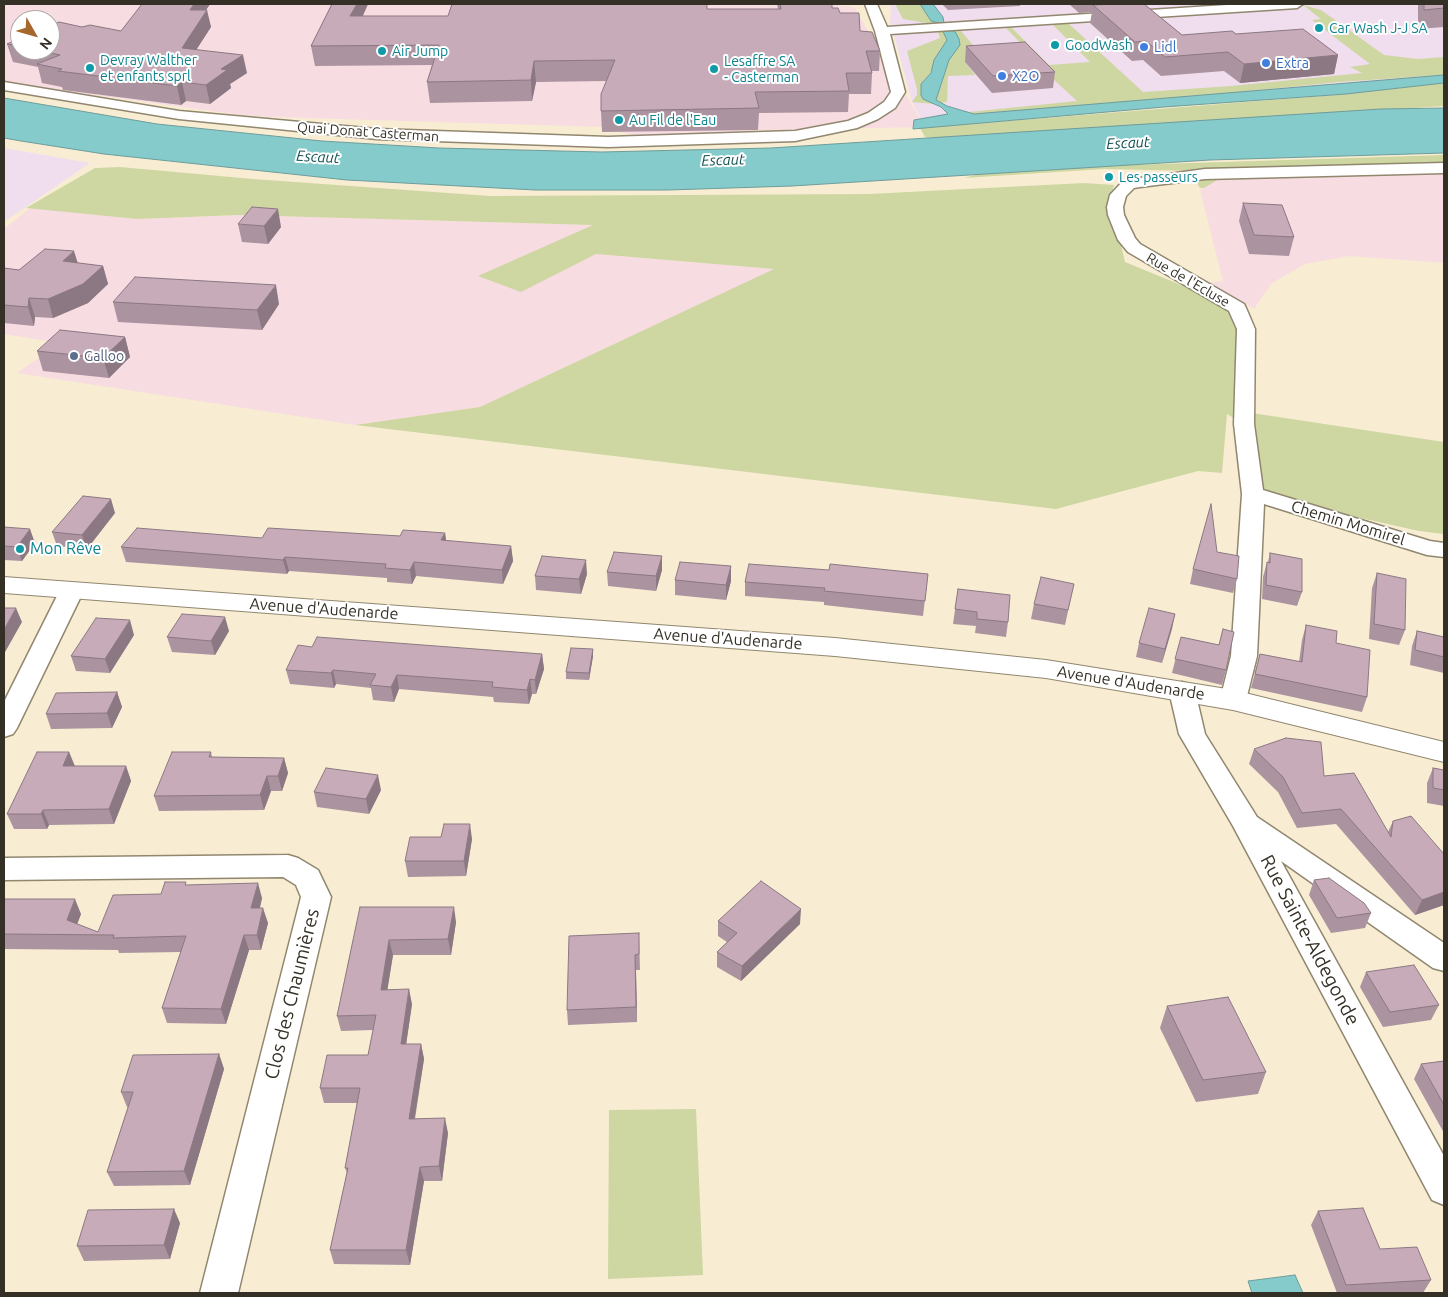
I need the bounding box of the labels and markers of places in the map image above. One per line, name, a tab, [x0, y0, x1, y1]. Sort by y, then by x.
place label: Car Wash J-J SA	[1329, 20, 1428, 36]
marker: Car Wash J-J SA	[1313, 22, 1325, 34]
place label: GoodWash	[1065, 37, 1133, 53]
marker: GoodWash	[1049, 39, 1061, 51]
place label: Lidl	[1154, 39, 1176, 55]
marker: Lidl	[1138, 41, 1150, 53]
place label: Air Jump	[392, 43, 448, 59]
marker: Air Jump	[376, 45, 388, 57]
place label: Devray Walther et enfants sprl	[100, 52, 197, 84]
place label: Lesaffre SA - Casterman	[724, 53, 799, 85]
place label: Extra	[1276, 55, 1309, 71]
marker: Extra	[1260, 57, 1272, 69]
marker: Devray Walther et enfants sprl	[84, 62, 96, 74]
marker: Lesaffre SA - Casterman	[708, 63, 720, 75]
place label: X2O	[1012, 68, 1039, 84]
marker: X2O	[996, 70, 1008, 82]
place label: Au Fil de l'Eau	[629, 112, 716, 128]
marker: Au Fil de l'Eau	[613, 114, 625, 126]
place label: Les passeurs	[1119, 169, 1198, 185]
marker: Les passeurs	[1103, 171, 1115, 183]
place label: Galloo	[84, 348, 124, 364]
marker: Galloo	[68, 350, 80, 362]
place label: Mon Rêve	[30, 539, 101, 559]
marker: Mon Rêve	[14, 543, 26, 555]

